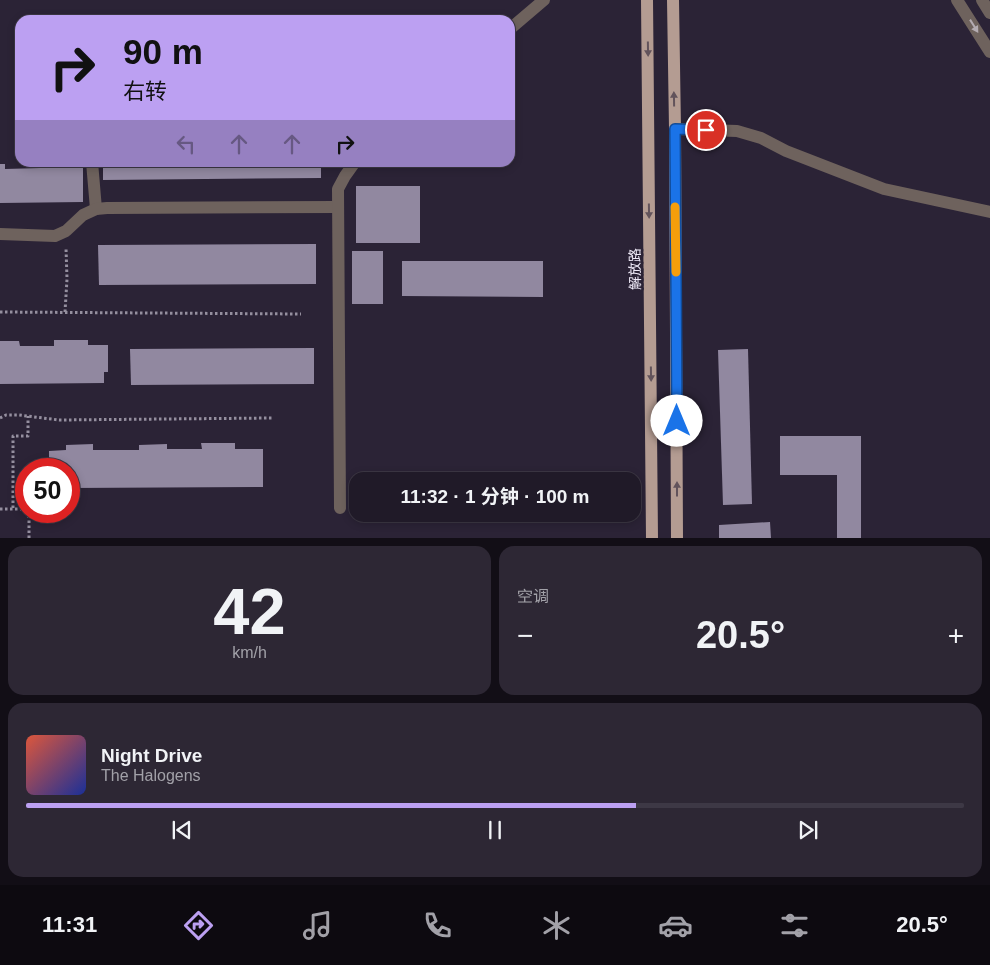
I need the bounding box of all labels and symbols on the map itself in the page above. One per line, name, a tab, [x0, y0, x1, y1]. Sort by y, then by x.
one-way arrow	[969, 19, 978, 33]
one-way arrow	[644, 41, 652, 57]
one-way arrow	[670, 91, 678, 107]
pin	[685, 109, 727, 151]
one-way arrow	[645, 203, 653, 219]
street label: 解放路	[627, 248, 643, 290]
one-way arrow	[647, 366, 655, 382]
position arrow	[650, 394, 702, 446]
speed limit sign: 50	[15, 458, 80, 523]
one-way arrow	[673, 481, 681, 497]

